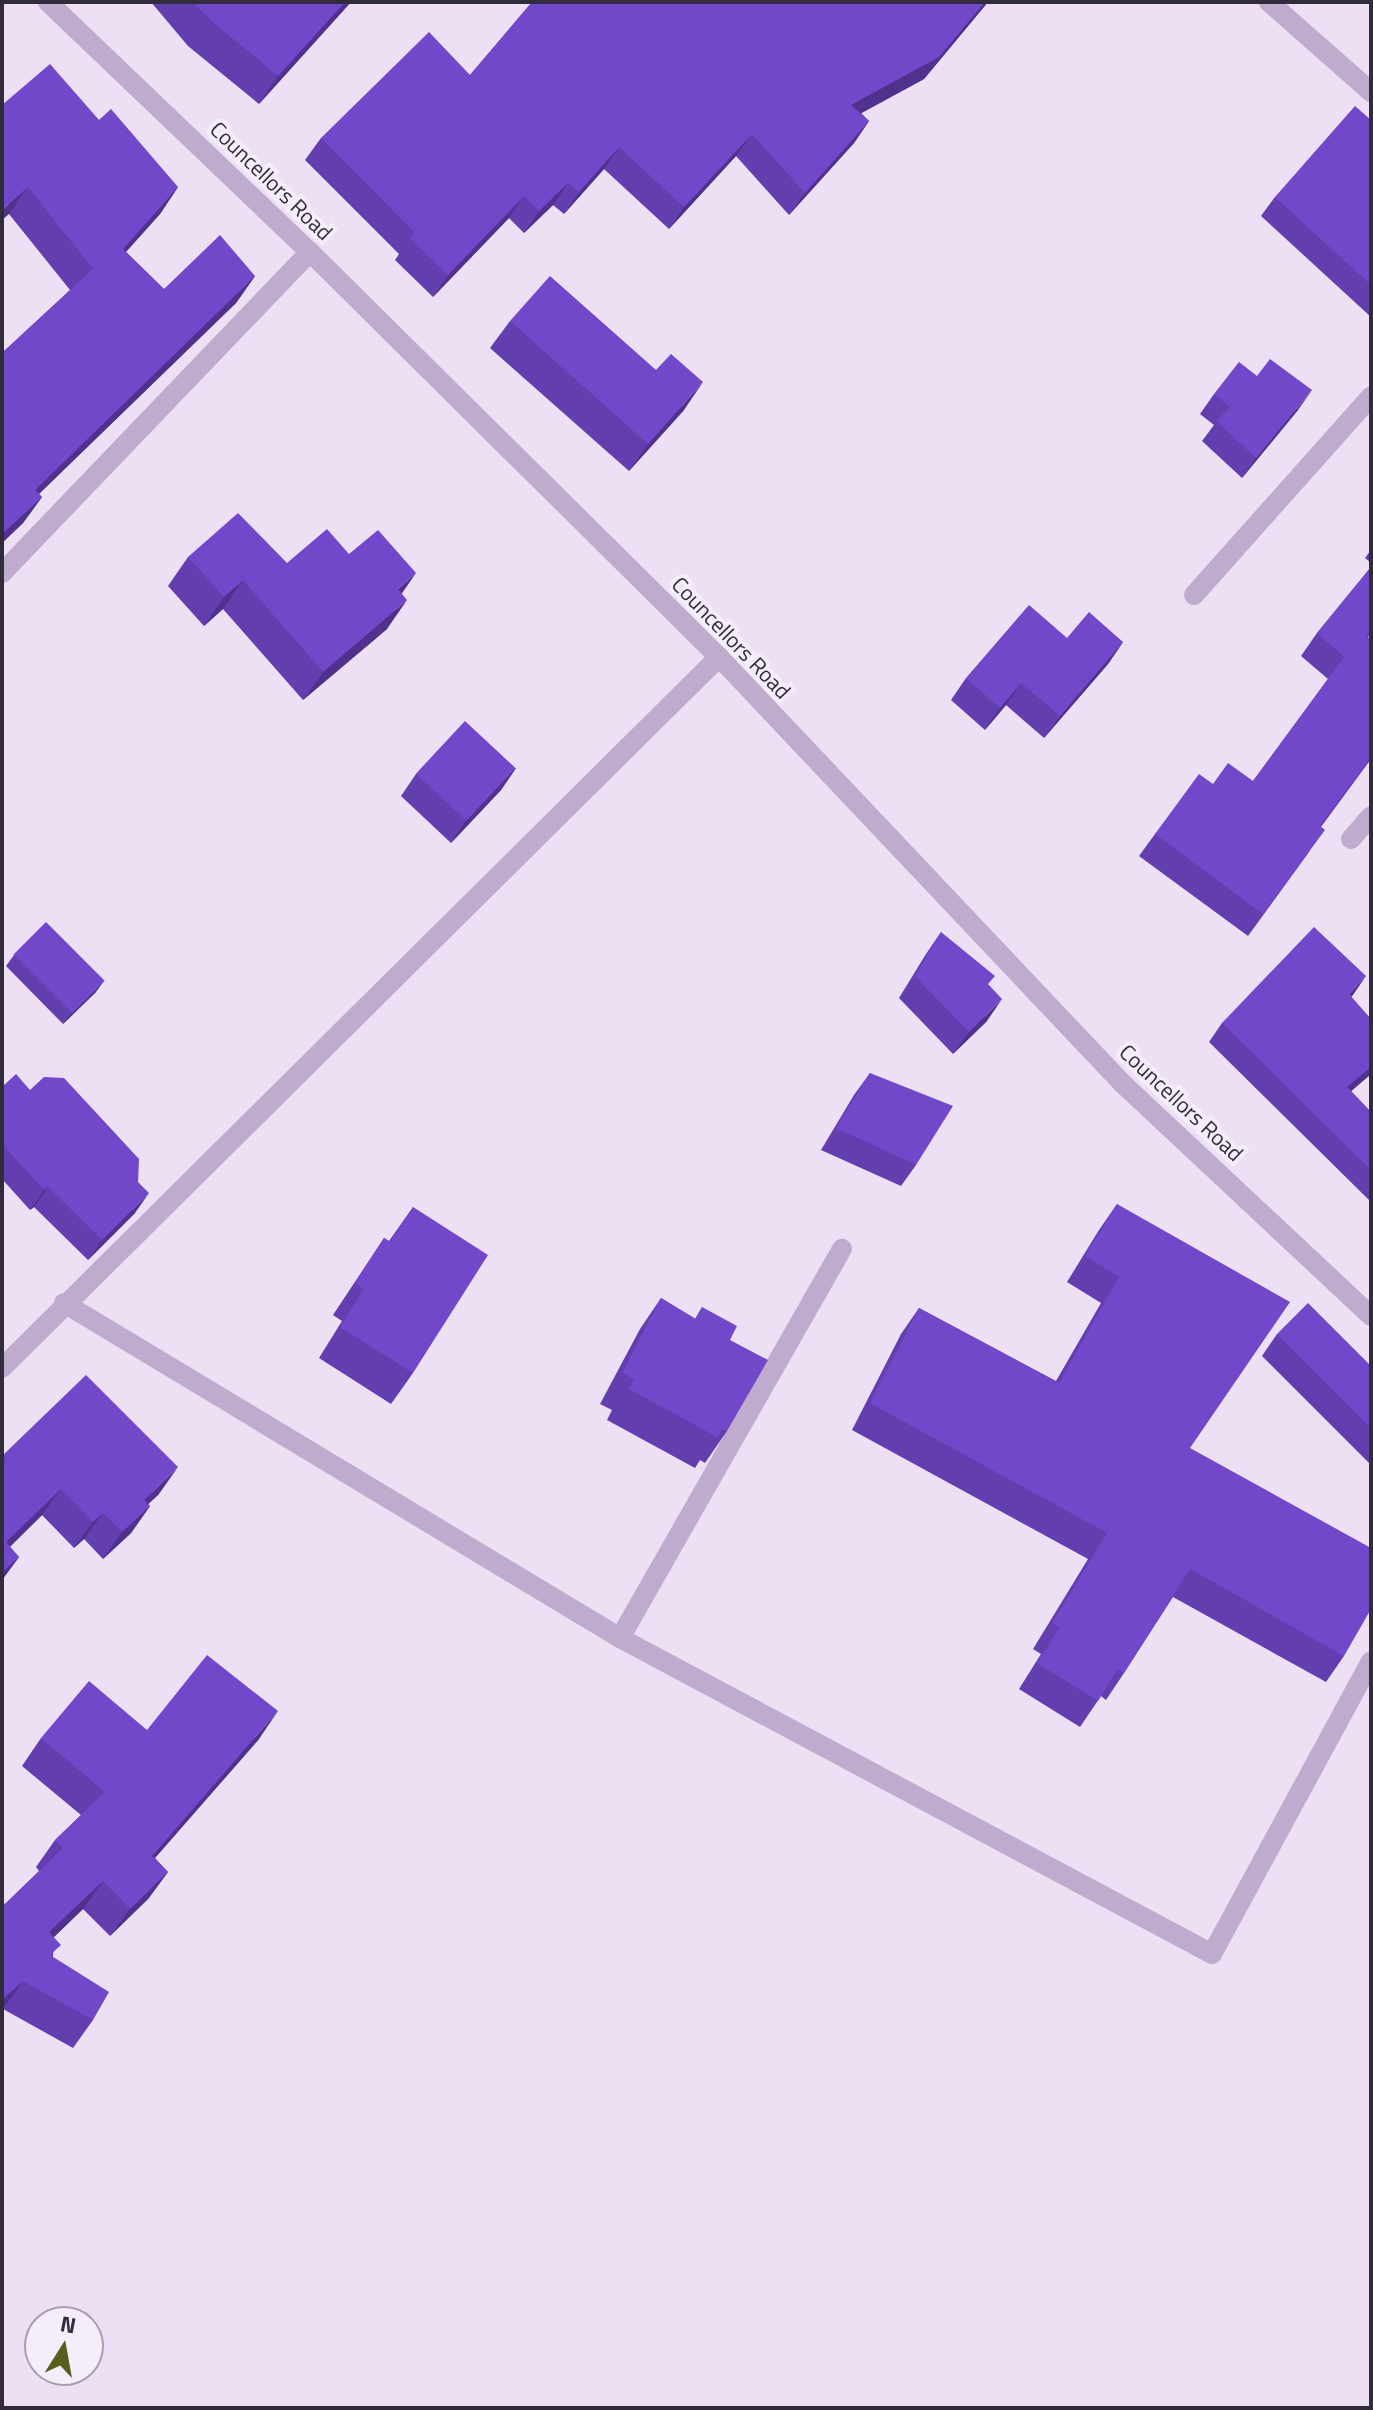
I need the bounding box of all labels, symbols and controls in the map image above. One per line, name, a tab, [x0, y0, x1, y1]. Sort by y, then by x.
street label: Councellors Road	[204, 116, 338, 246]
street label: Councellors Road	[666, 571, 796, 705]
street label: Councellors Road	[1114, 1039, 1248, 1167]
north arrow	[24, 2306, 104, 2386]
text: N	[57, 2306, 79, 2343]

